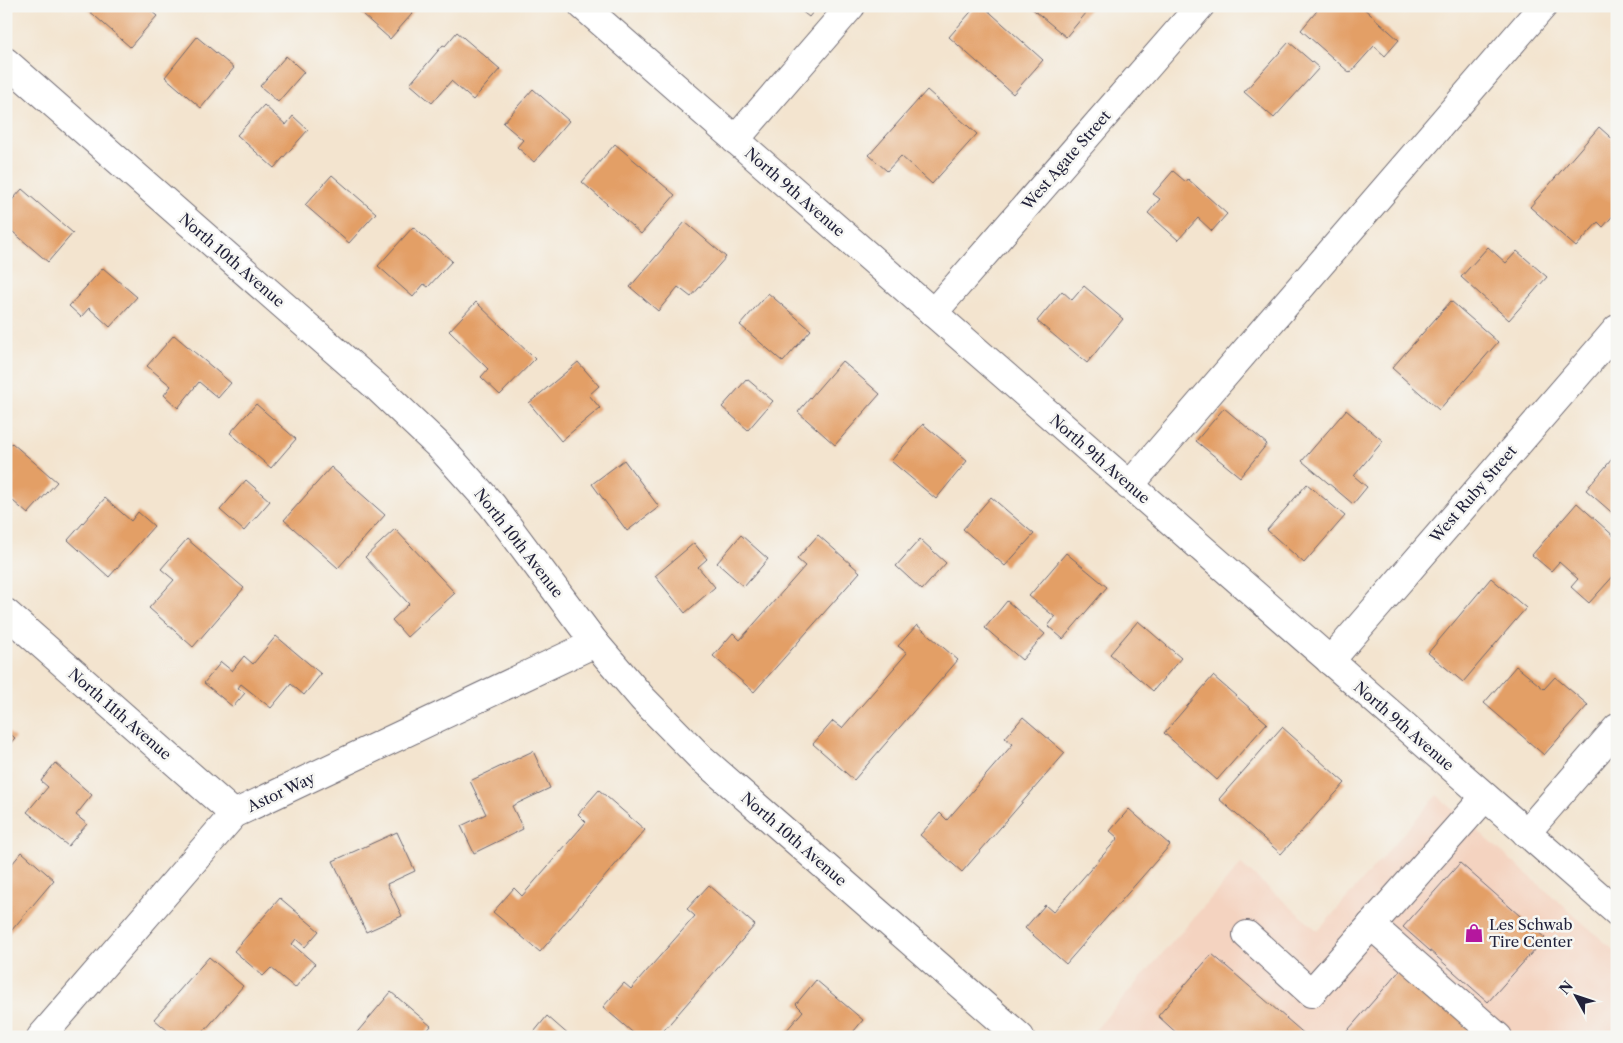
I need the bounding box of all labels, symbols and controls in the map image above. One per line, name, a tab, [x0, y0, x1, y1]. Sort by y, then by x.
street label: West Agate Street	[1017, 106, 1115, 214]
street label: North 9th Avenue	[741, 143, 849, 241]
street label: North 10th Avenue	[175, 209, 289, 311]
street label: North 9th Avenue	[1046, 410, 1154, 508]
street label: West Ruby Street	[1425, 441, 1521, 547]
street label: North 10th Avenue	[470, 485, 568, 601]
street label: North 11th Avenue	[65, 664, 175, 764]
street label: North 9th Avenue	[1350, 677, 1458, 775]
street label: Astor Way	[243, 768, 318, 816]
street label: North 10th Avenue	[737, 788, 851, 890]
place label: Les Schwab Tire Center	[1489, 915, 1573, 951]
shop icon: Les Schwab Tire Center	[1463, 922, 1485, 944]
north arrow	[1550, 970, 1600, 1020]
text: N	[1555, 977, 1577, 998]

